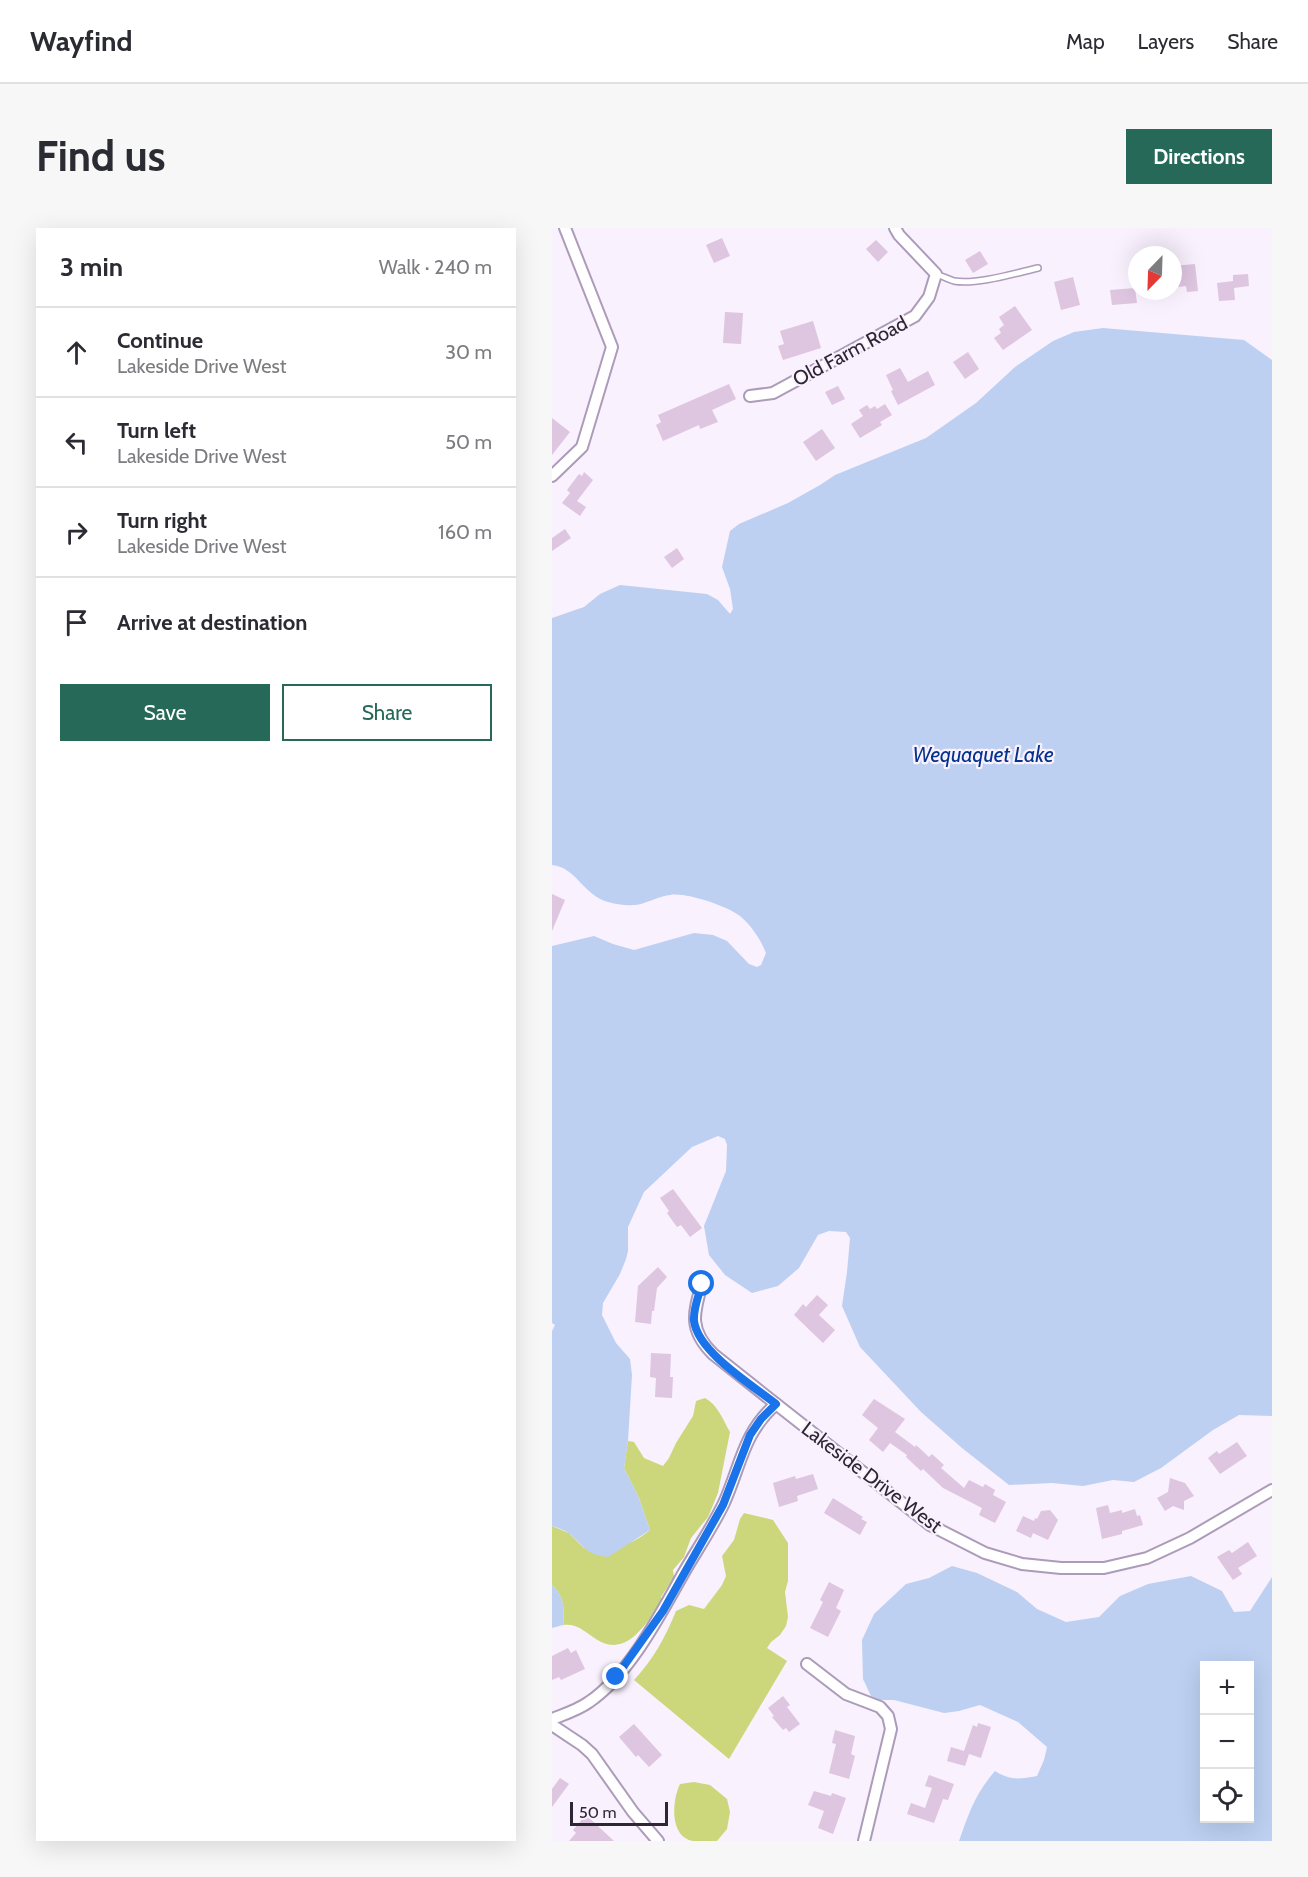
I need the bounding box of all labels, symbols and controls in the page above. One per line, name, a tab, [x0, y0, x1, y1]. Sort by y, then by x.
text: Wayfind	[30, 24, 132, 58]
text: Map	[1066, 29, 1105, 54]
text: Layers	[1138, 29, 1194, 54]
text: Share	[1227, 29, 1278, 54]
button: Directions	[1126, 129, 1272, 184]
text: Find us	[36, 130, 165, 182]
north arrow	[1128, 246, 1182, 300]
text: 3 min	[60, 251, 123, 283]
text: Walk · 240 m	[379, 255, 492, 279]
street label: Old Farm Road	[789, 311, 911, 391]
text: Continue	[117, 327, 203, 354]
icon: ahead	[60, 336, 93, 369]
text: 30 m	[445, 340, 492, 364]
text: Lakeside Drive West	[117, 354, 287, 378]
text: Turn left	[117, 417, 196, 444]
icon: left	[60, 426, 93, 459]
text: 50 m	[445, 430, 492, 454]
text: Lakeside Drive West	[117, 444, 287, 468]
text: Turn right	[117, 507, 207, 534]
icon: right	[60, 516, 93, 549]
text: 160 m	[438, 520, 492, 544]
text: Lakeside Drive West	[117, 534, 287, 558]
icon: arrive	[60, 606, 93, 639]
text: Arrive at destination	[117, 609, 307, 636]
button: Save	[60, 684, 270, 741]
button: Share	[282, 684, 492, 741]
water label: Wequaquet Lake	[912, 742, 1054, 767]
route start	[688, 1270, 714, 1296]
street label: Lakeside Drive West	[797, 1416, 947, 1538]
map controls	[1200, 1661, 1254, 1823]
button: +	[1200, 1661, 1254, 1715]
route end	[602, 1663, 628, 1689]
button: −	[1200, 1715, 1254, 1769]
button: locate	[1200, 1769, 1254, 1823]
scale bar	[570, 1799, 668, 1826]
text: 50 m	[579, 1803, 616, 1822]

